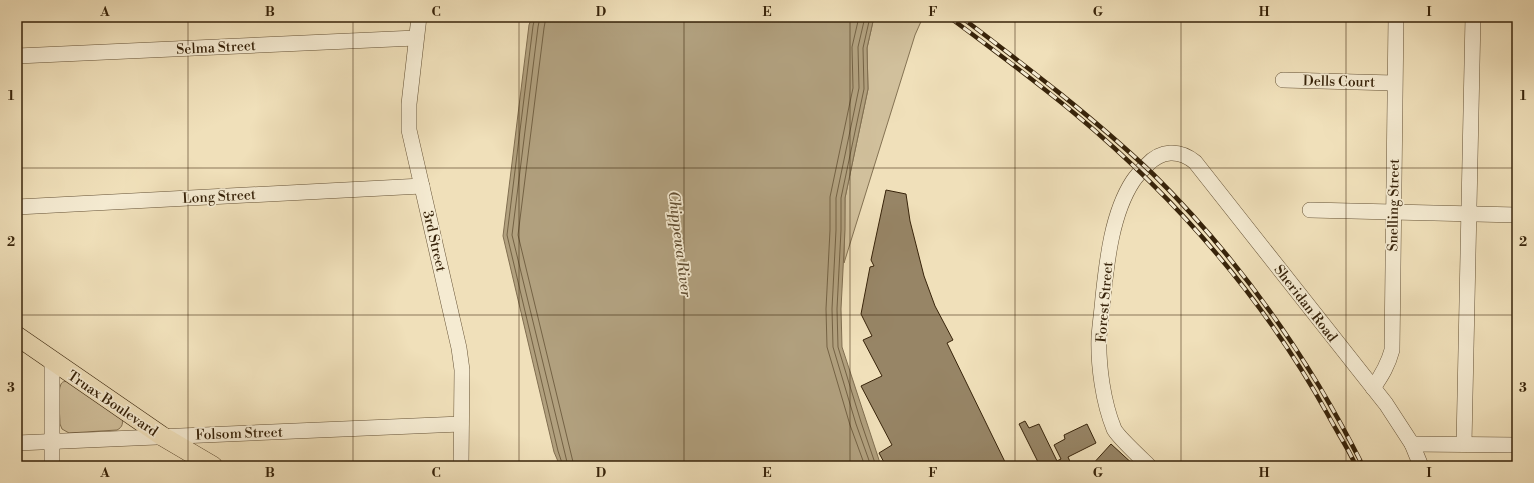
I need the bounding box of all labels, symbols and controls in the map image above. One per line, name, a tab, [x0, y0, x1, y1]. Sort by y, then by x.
text: A	[99, 4, 110, 20]
text: B	[265, 4, 275, 20]
text: C	[431, 4, 441, 20]
text: D	[596, 4, 606, 20]
text: E	[762, 4, 772, 20]
text: F	[928, 4, 938, 20]
text: G	[1093, 4, 1104, 20]
text: H	[1259, 4, 1270, 20]
text: I	[1426, 4, 1432, 20]
street label: Selma Street	[176, 37, 256, 59]
street label: Dells Court	[1303, 72, 1375, 92]
text: 1	[8, 88, 15, 104]
text: 1	[1520, 88, 1527, 104]
street label: Snelling Street	[1384, 158, 1404, 252]
street label: Long Street	[182, 186, 256, 208]
water label: Chippewa River	[664, 190, 696, 299]
street label: 3rd Street	[418, 209, 450, 274]
text: 2	[7, 234, 15, 250]
text: 2	[1519, 234, 1527, 250]
street label: Forest Street	[1092, 261, 1118, 343]
street label: Sheridan Road	[1269, 261, 1341, 346]
street label: Truax Boulevard	[64, 367, 161, 441]
text: 3	[7, 380, 15, 396]
text: 3	[1519, 380, 1527, 396]
street label: Folsom Street	[195, 423, 283, 445]
text: A	[99, 465, 110, 481]
text: B	[265, 465, 275, 481]
text: C	[431, 465, 441, 481]
text: D	[596, 465, 606, 481]
text: E	[762, 465, 772, 481]
text: F	[928, 465, 938, 481]
text: G	[1093, 465, 1104, 481]
text: H	[1259, 465, 1270, 481]
text: I	[1426, 465, 1432, 481]

